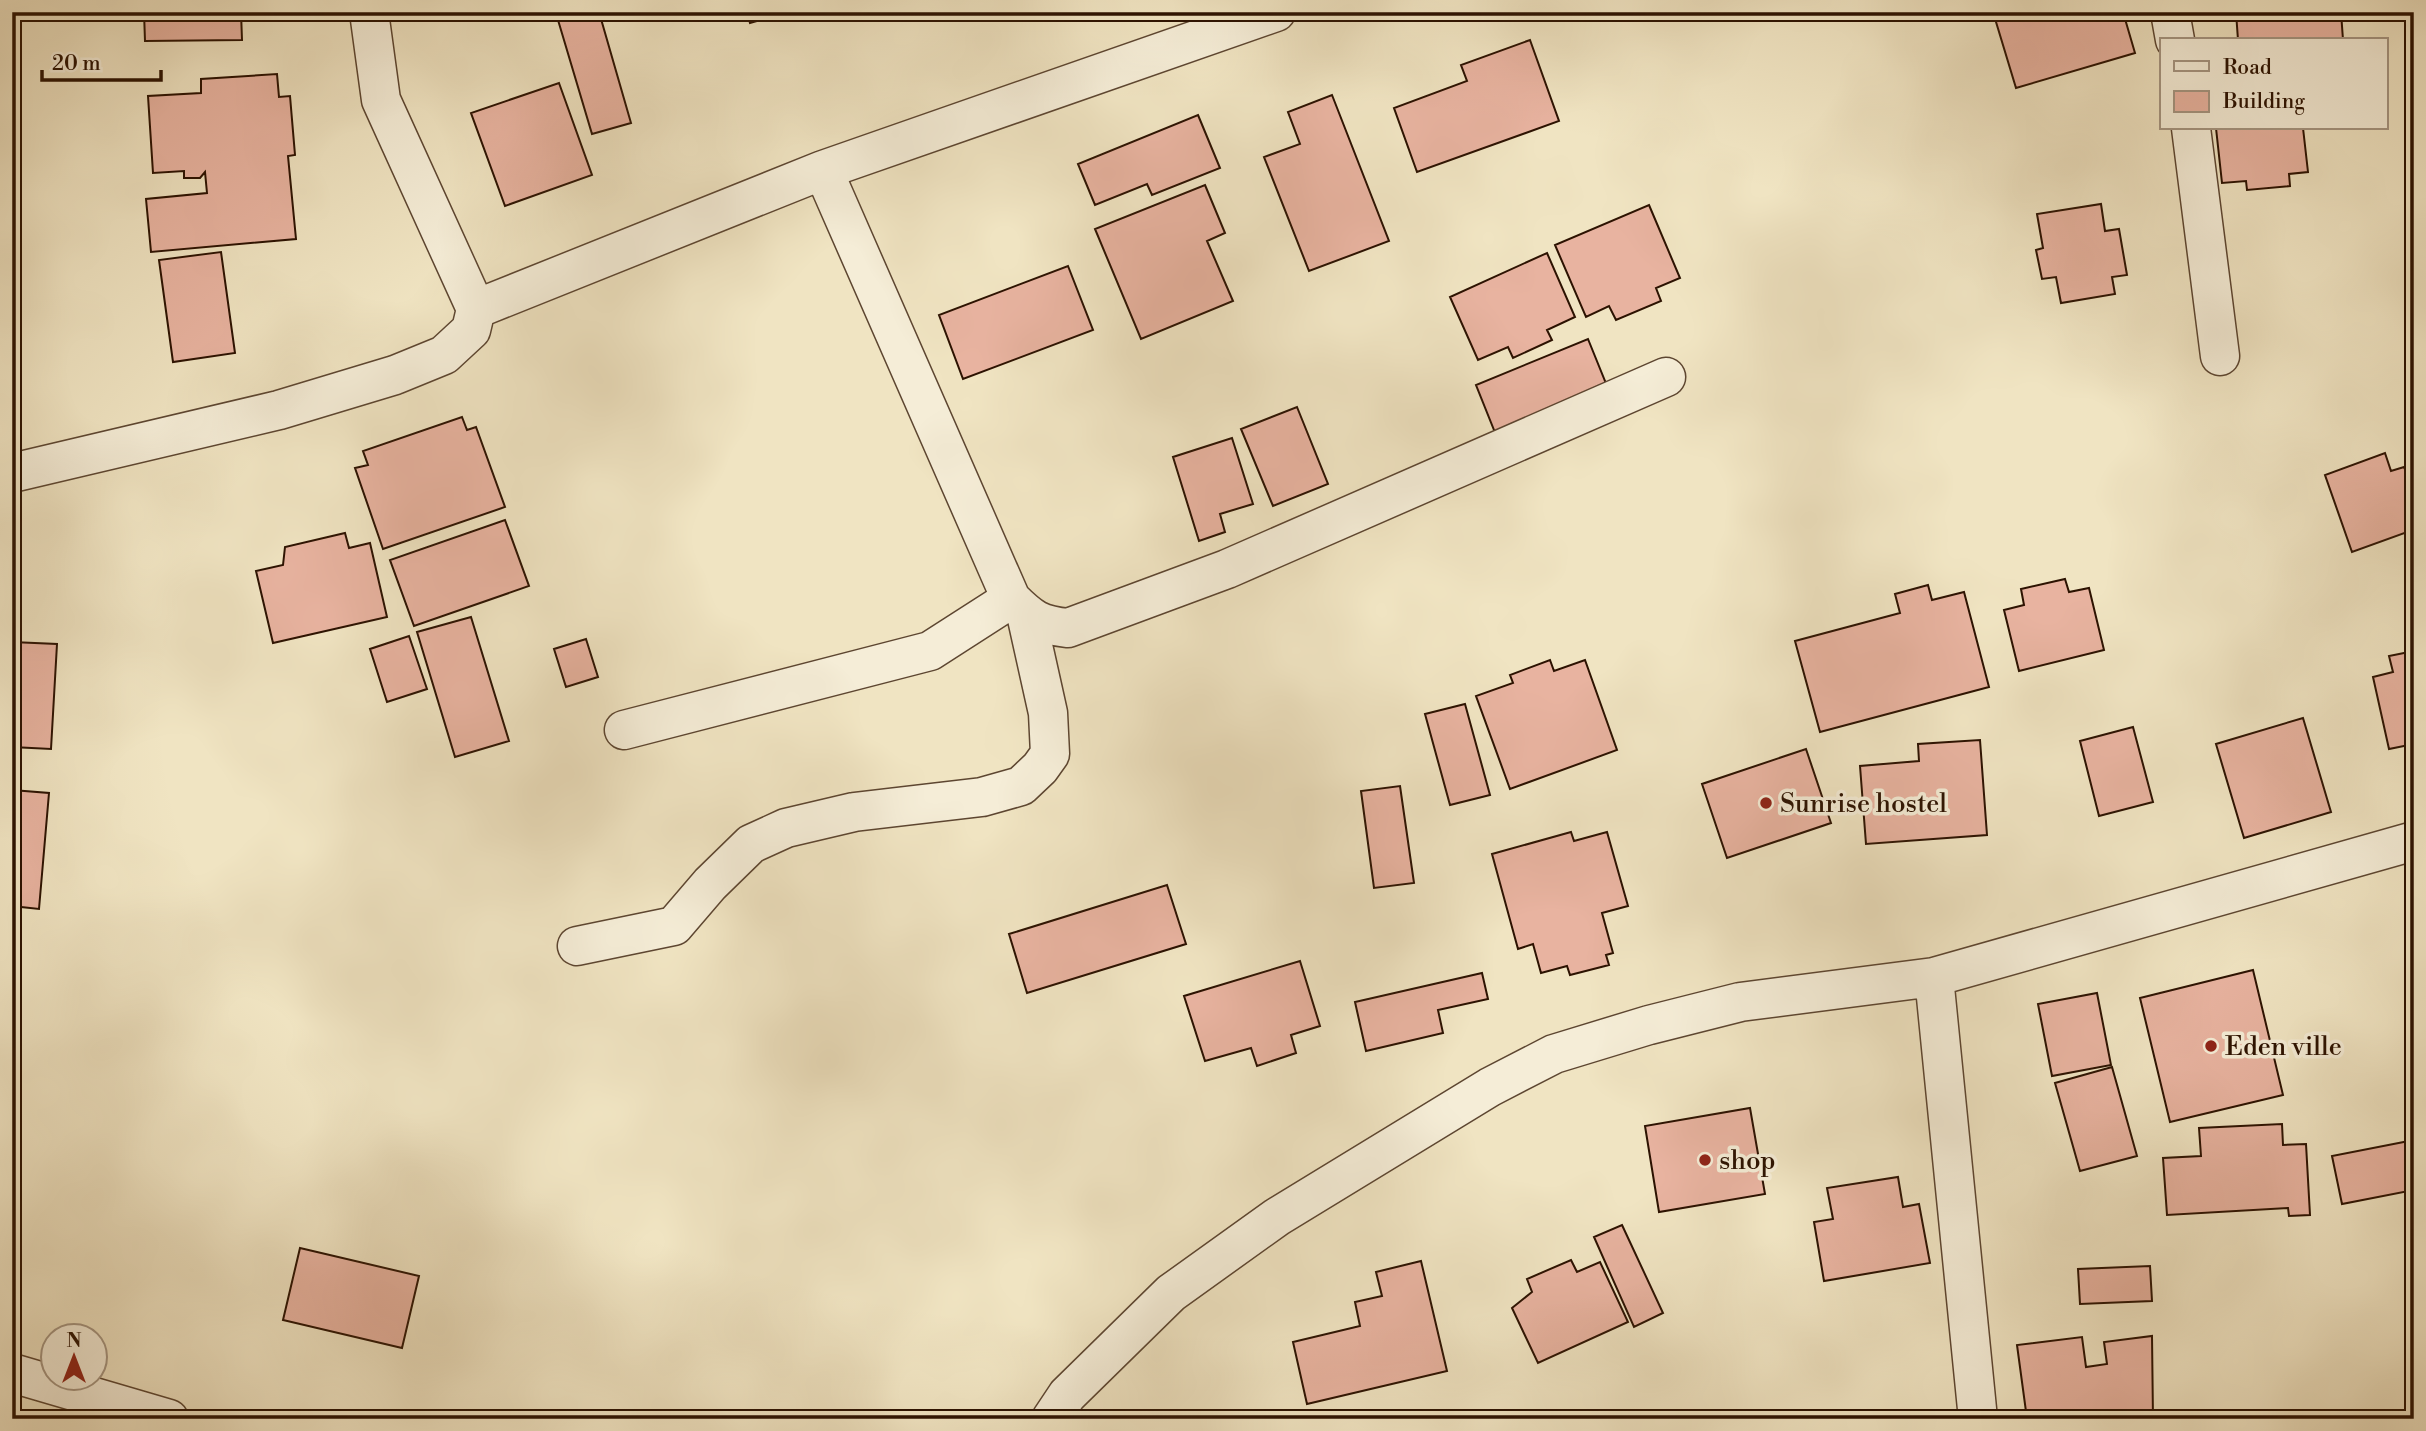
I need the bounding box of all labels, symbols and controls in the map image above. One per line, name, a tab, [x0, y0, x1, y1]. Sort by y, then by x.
scale bar	[42, 38, 161, 82]
legend	[2160, 38, 2388, 130]
text: 20 m	[52, 51, 101, 77]
text: Road	[2223, 55, 2272, 81]
text: Building	[2222, 89, 2305, 115]
place label: Sunrise hostel	[1780, 788, 1947, 820]
marker: Sunrise hostel	[1758, 795, 1774, 811]
place label: Eden ville	[2225, 1031, 2342, 1063]
marker: Eden ville	[2203, 1038, 2219, 1054]
place label: shop	[1719, 1145, 1776, 1177]
marker: shop	[1697, 1152, 1713, 1168]
north arrow	[38, 1322, 108, 1392]
text: N	[66, 1329, 82, 1353]

